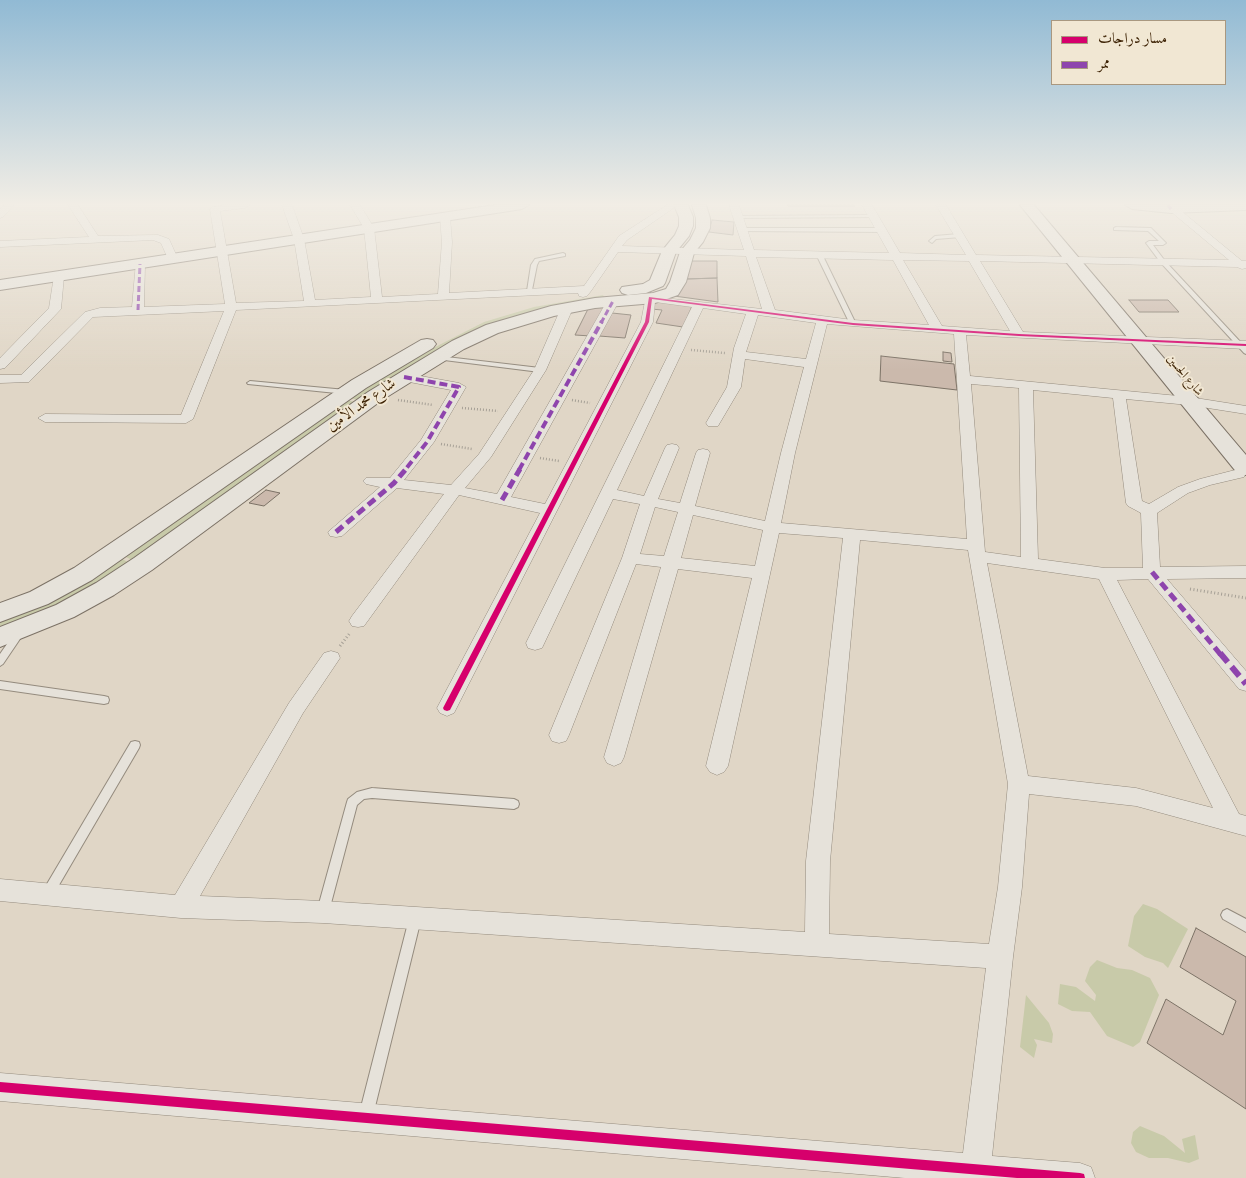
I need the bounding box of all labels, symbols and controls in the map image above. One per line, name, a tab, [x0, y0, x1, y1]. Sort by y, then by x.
legend	[1051, 20, 1226, 85]
text: مسار دراجات	[1098, 29, 1167, 50]
text: ممر	[1098, 54, 1110, 75]
street label: شارع الحسين	[1163, 352, 1205, 400]
street label: شارع محمد الأمين	[324, 376, 400, 436]

